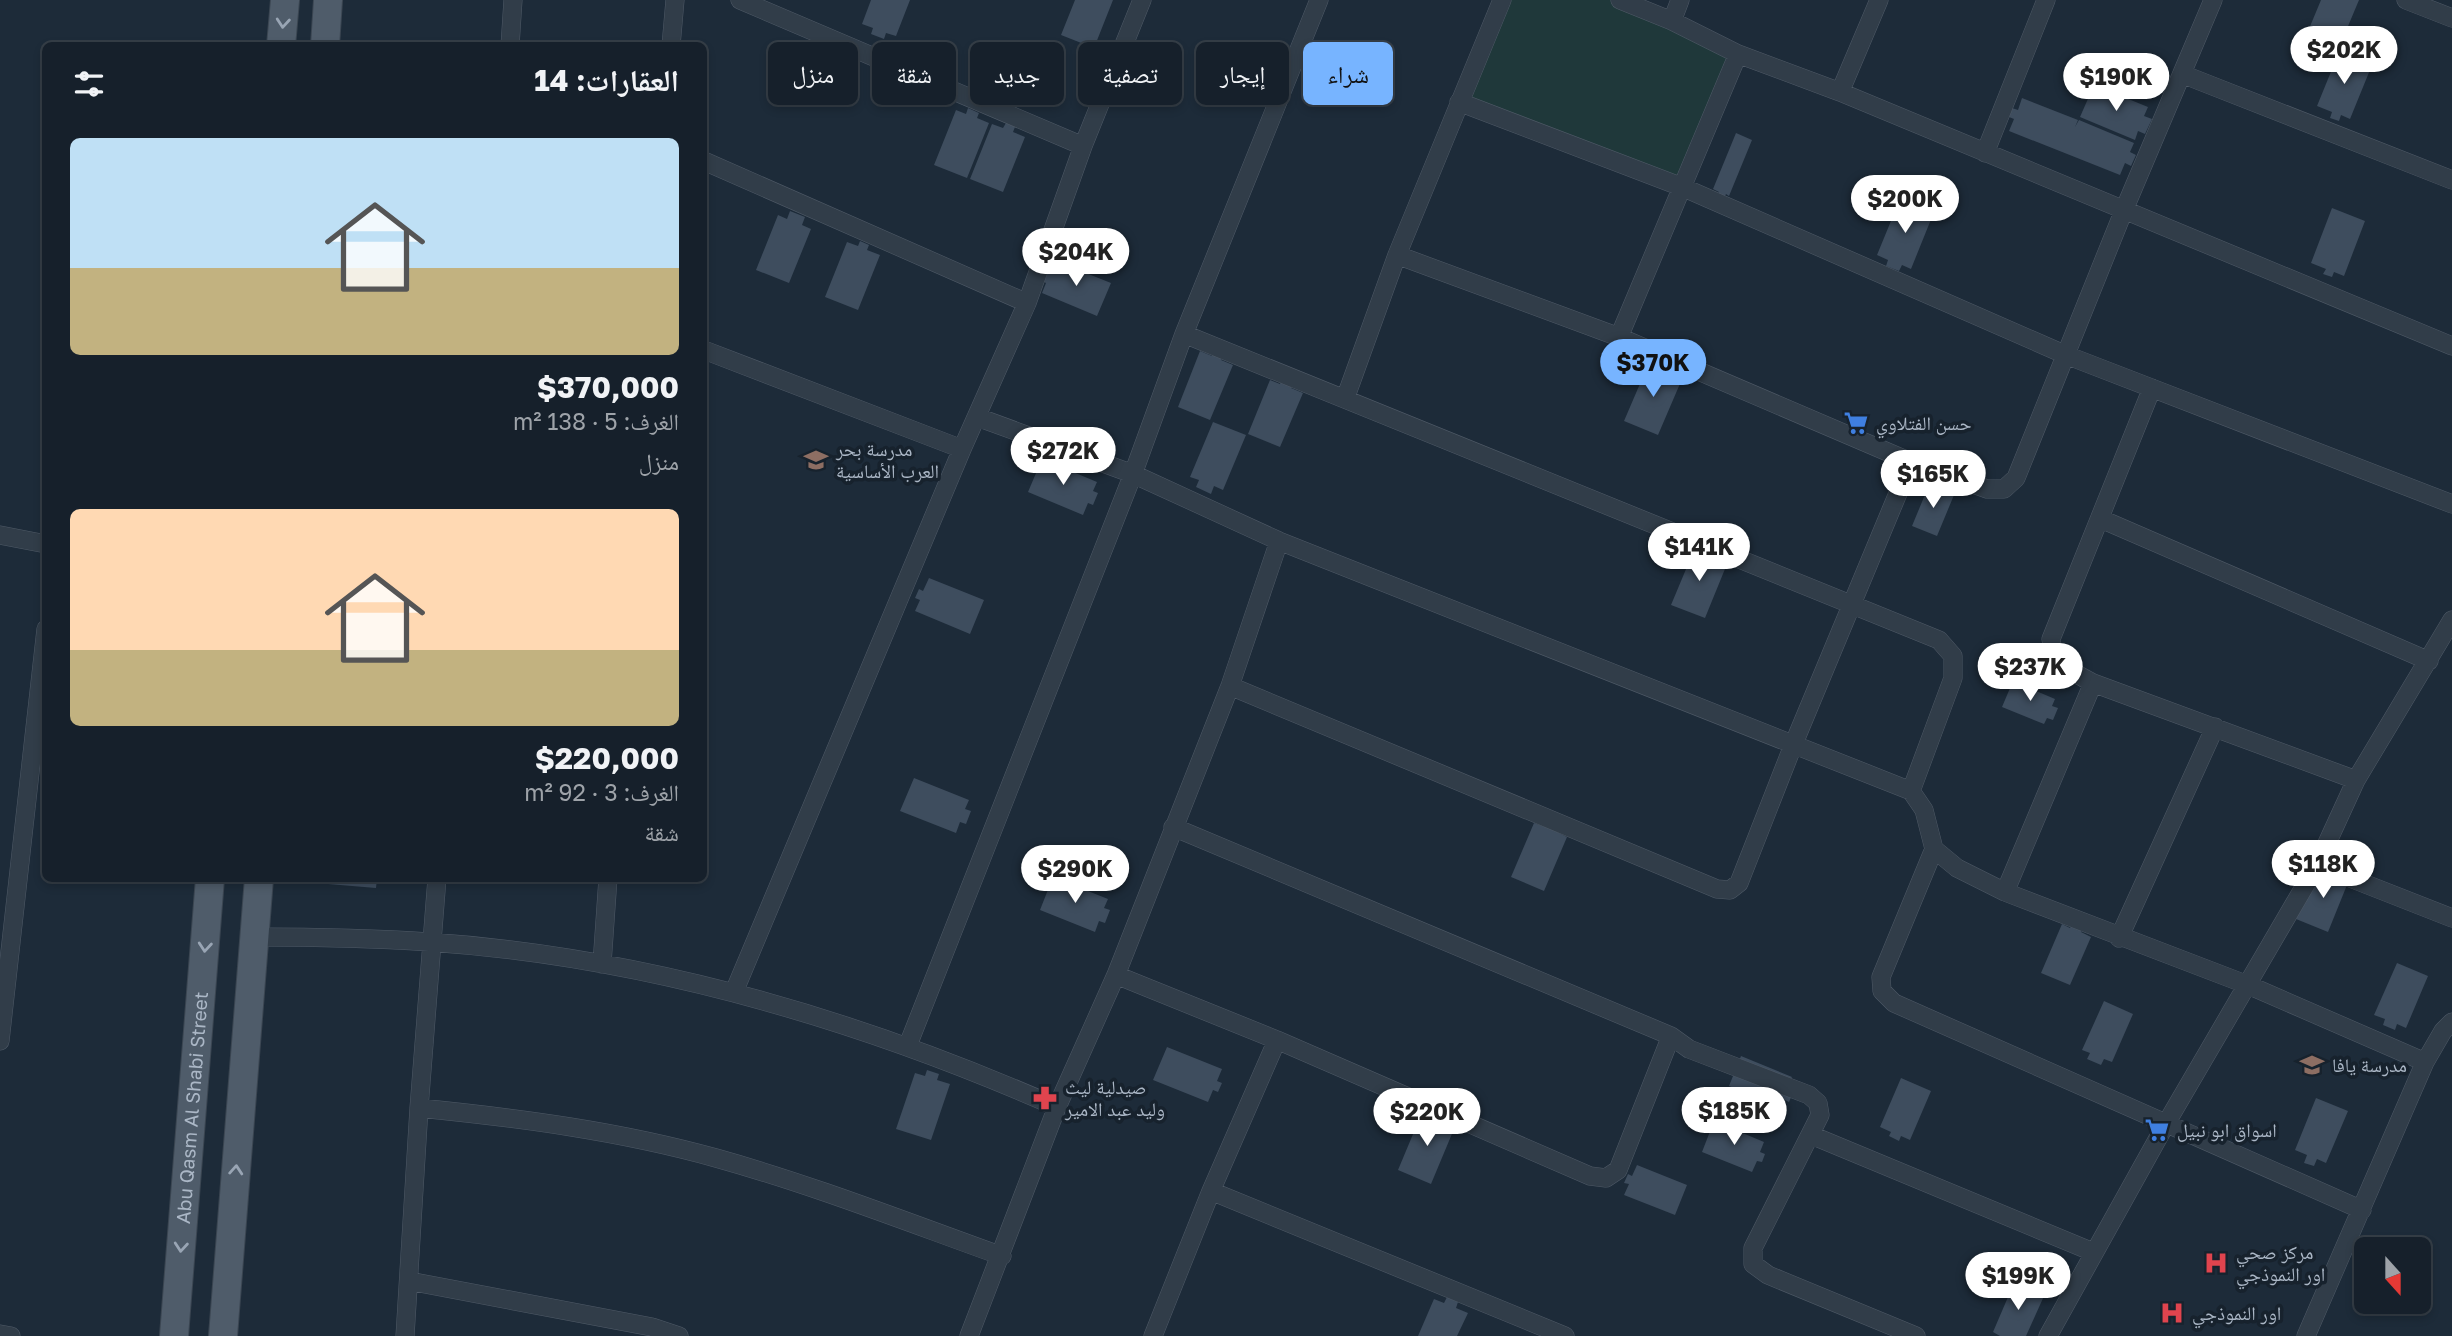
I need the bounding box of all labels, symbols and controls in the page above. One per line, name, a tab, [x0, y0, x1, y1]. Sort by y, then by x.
one-way arrow	[276, 18, 291, 29]
pin: $202K	[2295, 27, 2393, 86]
text: $202K	[2306, 35, 2382, 63]
chip: منزل	[768, 42, 858, 105]
chip: شقة	[872, 42, 956, 105]
chip: جديد	[970, 42, 1064, 105]
chip: تصفية	[1078, 42, 1182, 105]
chip: إيجار	[1196, 42, 1289, 105]
chip: شراء	[1303, 42, 1393, 105]
pin: $190K	[2067, 54, 2165, 113]
text: العقارات: 14	[534, 62, 679, 98]
text: $190K	[2079, 62, 2153, 90]
icon: filters	[70, 65, 108, 103]
pin: $200K	[1856, 176, 1954, 235]
icon: home	[312, 184, 438, 310]
text: $200K	[1867, 184, 1943, 212]
pin: $204K	[1027, 229, 1125, 288]
text: $204K	[1038, 237, 1114, 265]
pin: $370K	[1604, 340, 1702, 399]
text: $370K	[1616, 348, 1690, 376]
text: $370,000	[537, 369, 679, 405]
text: الغرف: 5 · 138 m²	[513, 407, 679, 435]
supermarket icon: حسن الفتلاوي	[1842, 409, 1870, 437]
place label: حسن الفتلاوي	[1876, 411, 1972, 439]
pin: $272K	[1014, 428, 1112, 487]
text: $272K	[1027, 436, 1099, 464]
place label: مدرسة بحر العرب الأساسية	[835, 437, 939, 483]
school or university icon: مدرسة بحر العرب الأساسية	[802, 446, 830, 474]
text: منزل	[639, 447, 679, 475]
pin: $165K	[1884, 450, 1982, 510]
text: $165K	[1897, 459, 1969, 487]
pin: $141K	[1650, 524, 1748, 583]
text: $141K	[1664, 532, 1734, 560]
icon: home	[312, 555, 438, 681]
pin: $237K	[1981, 644, 2079, 703]
text: $237K	[1994, 652, 2066, 680]
text: $220,000	[535, 740, 679, 776]
text: الغرف: 3 · 92 m²	[524, 778, 679, 806]
text: شقة	[645, 818, 679, 846]
pin: $118K	[2274, 841, 2372, 900]
pin: $290K	[1026, 846, 1124, 905]
text: $118K	[2288, 849, 2358, 877]
text: $290K	[1037, 854, 1113, 882]
one-way arrow	[198, 941, 213, 952]
street label: Abu Qasm Al Shabi Street	[171, 991, 212, 1225]
school or university icon: مدرسة يافا	[2298, 1051, 2326, 1079]
place label: مدرسة يافا	[2332, 1053, 2407, 1077]
place label: صيدلية ليث وليد عبد الامير	[1064, 1075, 1165, 1121]
pharmacy icon: صيدلية ليث وليد عبد الامير	[1031, 1084, 1059, 1112]
pin: $220K	[1378, 1088, 1476, 1148]
pin: $185K	[1685, 1088, 1783, 1147]
text: $185K	[1698, 1096, 1770, 1124]
text: $220K	[1389, 1097, 1465, 1125]
supermarket icon: اسواق ابو نبيل	[2143, 1116, 2171, 1144]
place label: اسواق ابو نبيل	[2177, 1118, 2277, 1142]
one-way arrow	[228, 1164, 243, 1175]
north arrow	[2354, 1237, 2431, 1314]
map controls	[2354, 1237, 2431, 1314]
place label: مركز صحي اور النموذجي	[2236, 1240, 2325, 1290]
one-way arrow	[174, 1241, 189, 1252]
hospital icon: مركز صحي اور النموذجي	[2202, 1249, 2230, 1277]
pin: $199K	[1969, 1252, 2067, 1312]
text: $199K	[1981, 1261, 2055, 1289]
hospital icon: اور النموذجي	[2158, 1299, 2186, 1327]
place label: اور النموذجي	[2192, 1301, 2281, 1329]

